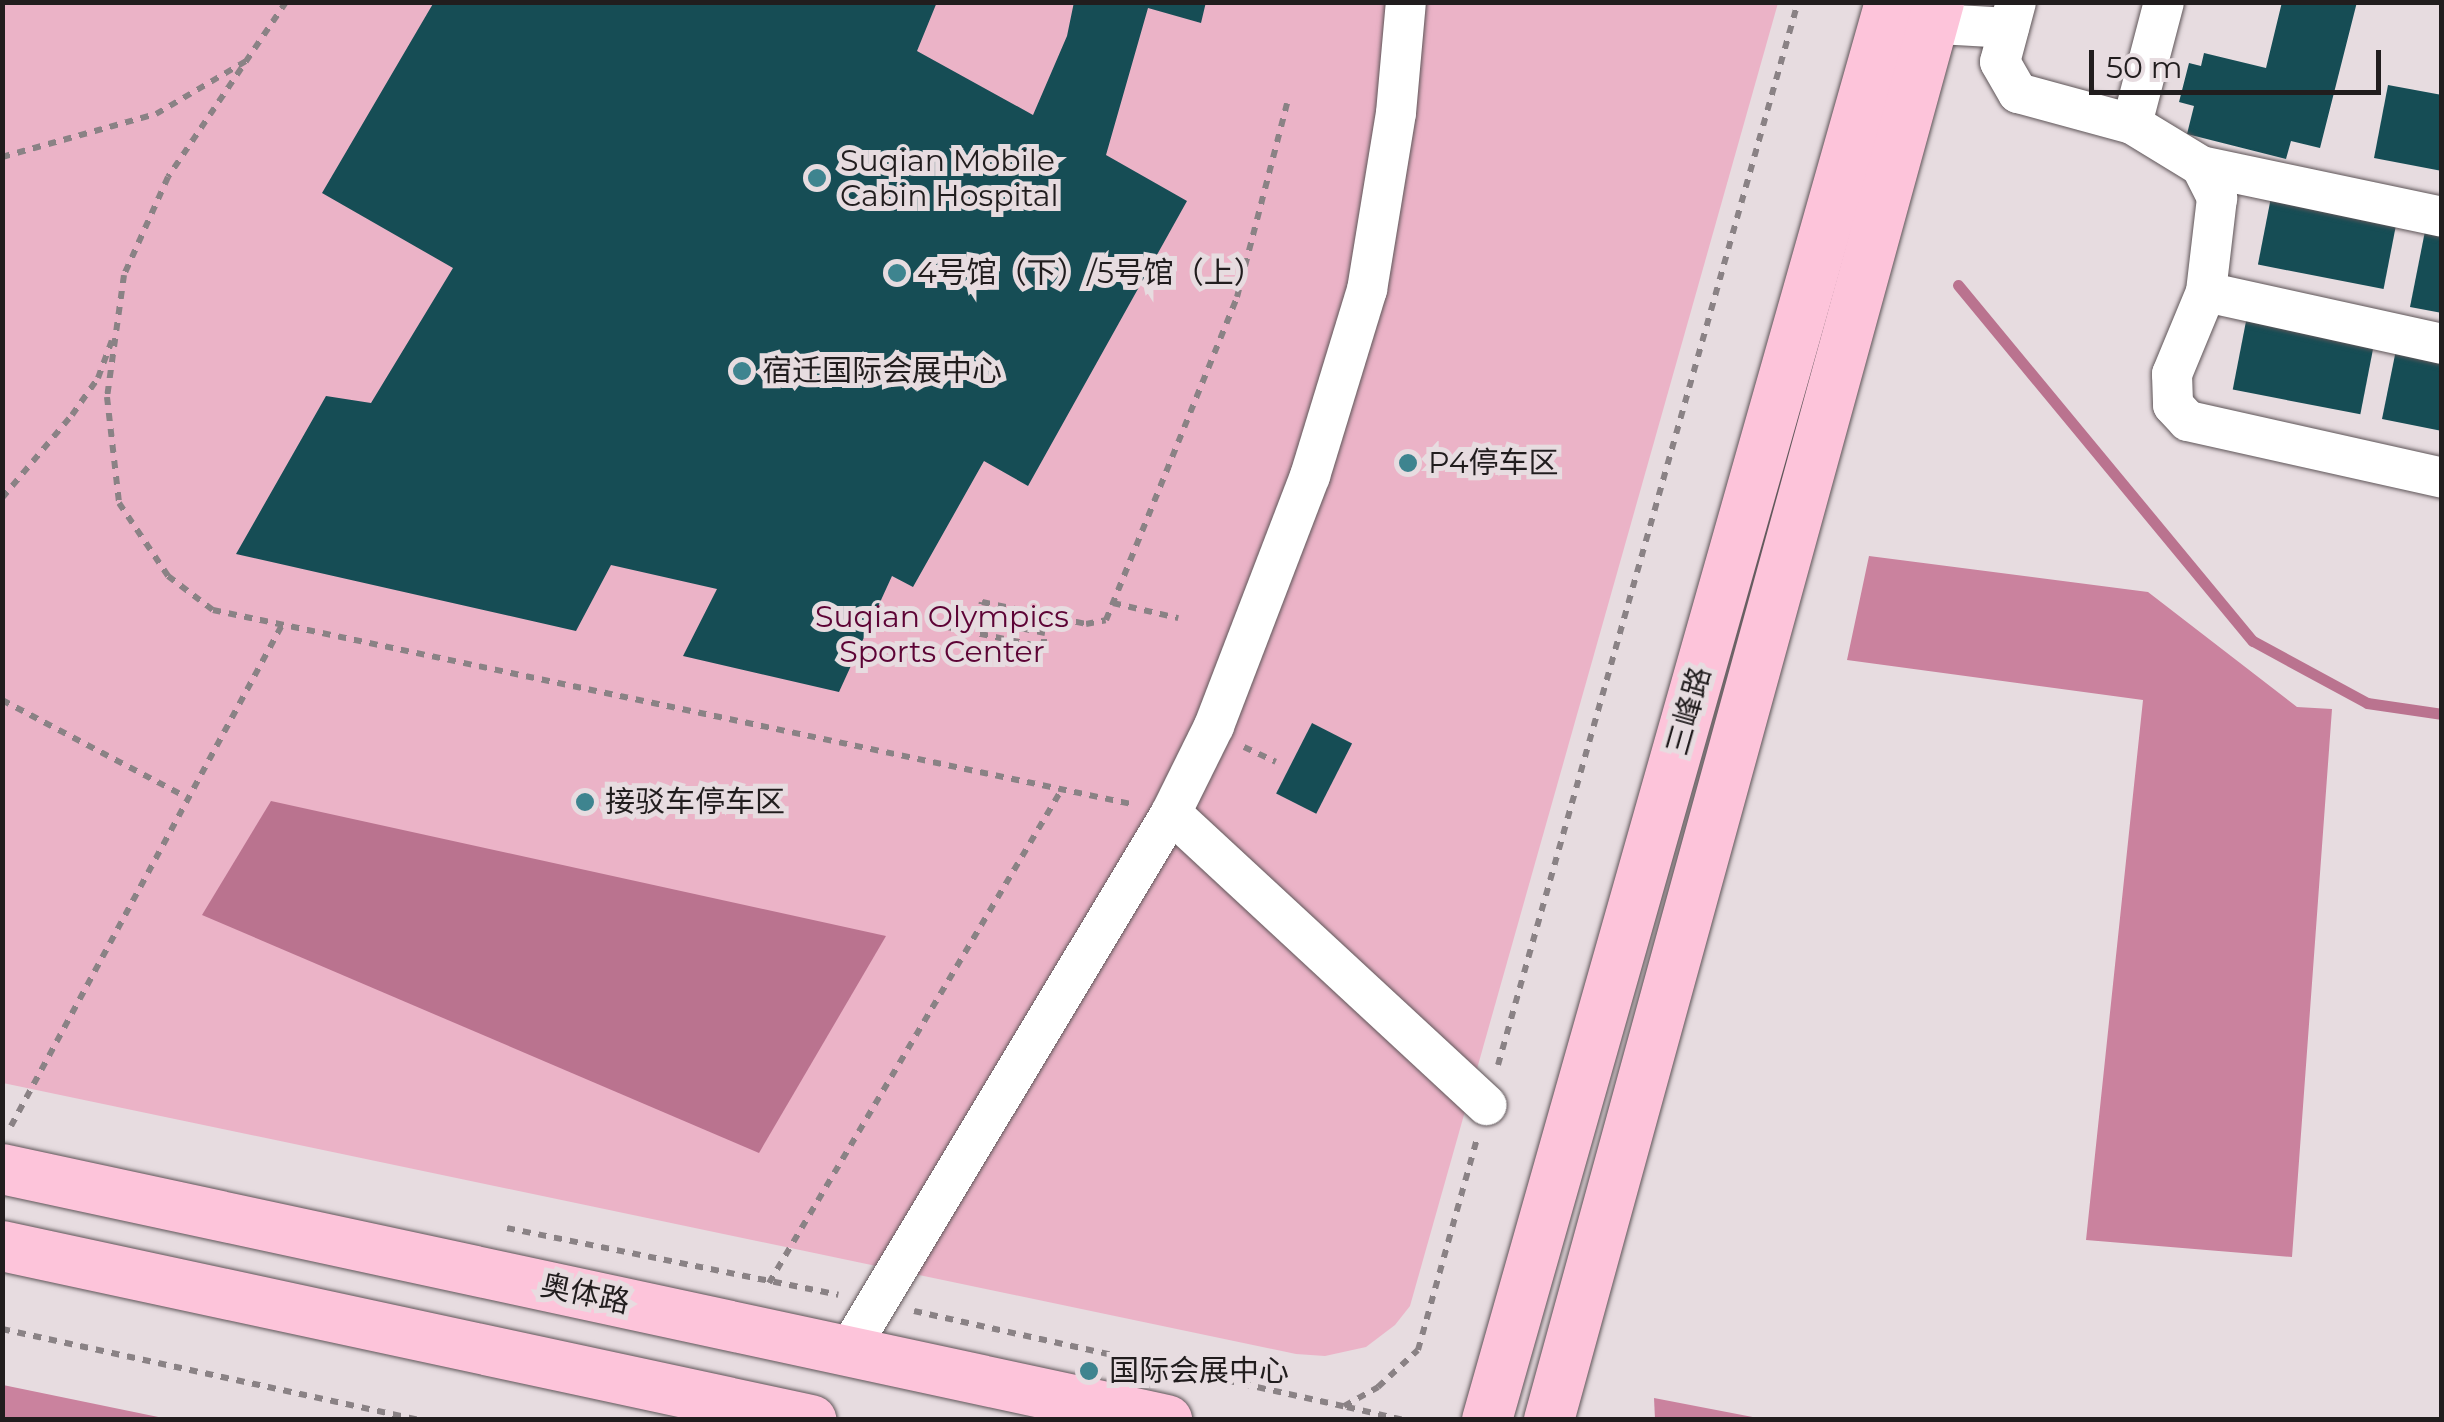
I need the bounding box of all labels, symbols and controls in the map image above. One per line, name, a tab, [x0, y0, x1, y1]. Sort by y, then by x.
scale bar	[2094, 30, 2386, 92]
text: 50 m	[2106, 49, 2183, 86]
place label: Suqian Mobile Cabin Hospital	[840, 143, 1059, 214]
marker: Suqian Mobile Cabin Hospital	[804, 165, 830, 191]
place label: 4号馆（下）/5号馆（上）	[917, 255, 1264, 291]
marker: 4号馆（下）/5号馆（上）	[886, 262, 908, 284]
place label: 宿迁国际会展中心	[762, 353, 1002, 389]
marker: 宿迁国际会展中心	[731, 360, 753, 382]
place label: P4停车区	[1428, 445, 1558, 481]
marker: P4停车区	[1397, 452, 1419, 474]
park label: Suqian Olympics Sports Center	[815, 599, 1069, 670]
street label: 三峰路	[1659, 663, 1719, 759]
place label: 接驳车停车区	[605, 784, 785, 820]
marker: 接驳车停车区	[574, 791, 596, 813]
street label: 奥体路	[537, 1267, 633, 1321]
place label: 国际会展中心	[1109, 1353, 1289, 1389]
marker: 国际会展中心	[1078, 1360, 1100, 1382]

